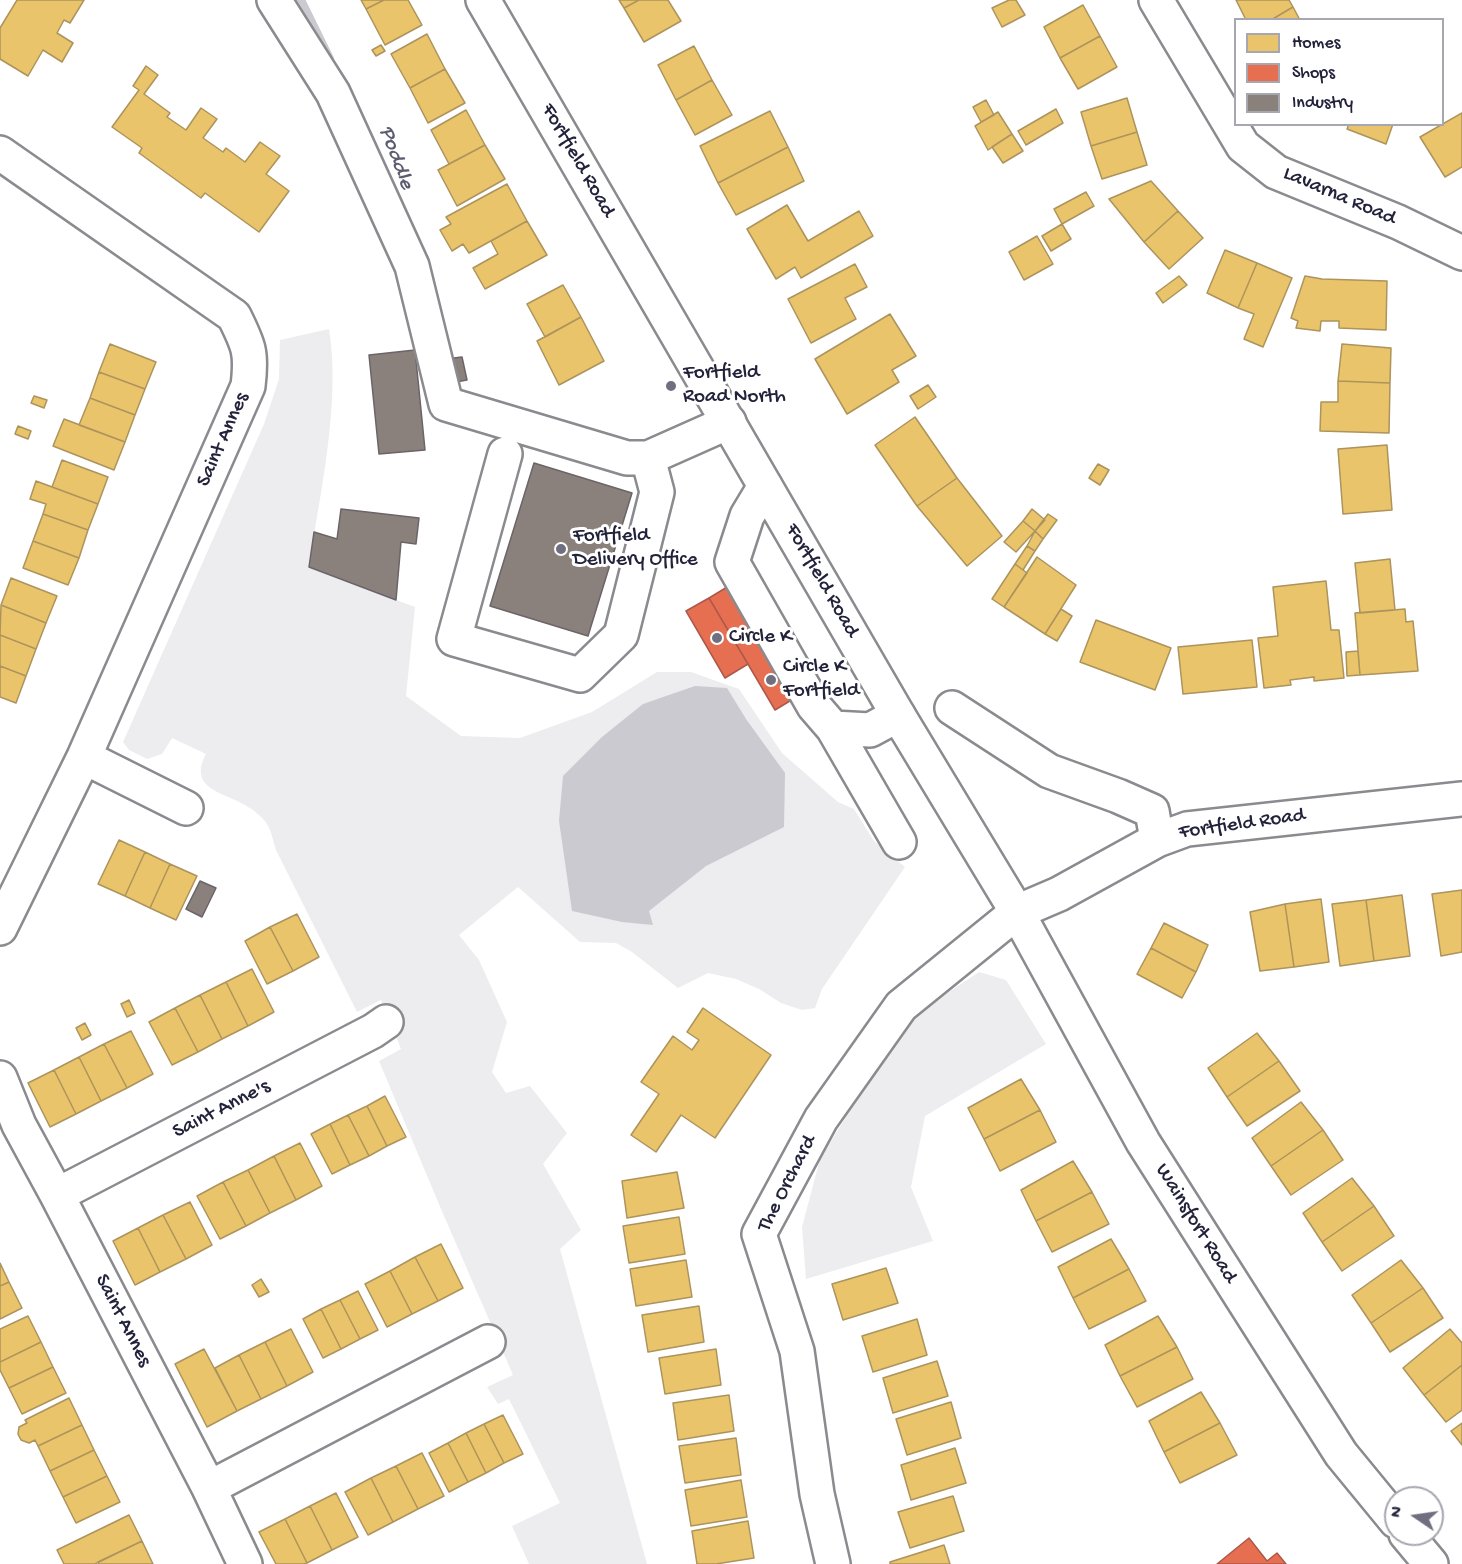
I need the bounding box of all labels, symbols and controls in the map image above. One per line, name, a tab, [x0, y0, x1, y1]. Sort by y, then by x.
legend	[1234, 18, 1444, 126]
text: Homes	[1292, 33, 1340, 54]
text: Shops	[1292, 63, 1335, 84]
text: Industry	[1292, 93, 1353, 114]
street label: Fortfield Road	[534, 100, 620, 222]
water label: Poddle	[371, 123, 419, 193]
street label: Lavarna Road	[1279, 162, 1399, 232]
place label: Fortfield Road North	[683, 361, 786, 411]
marker: Fortfield Road North	[664, 379, 678, 393]
street label: Saint Annes	[192, 389, 256, 491]
street label: Fortfield Road	[778, 520, 864, 642]
place label: Fortfield Delivery Office	[573, 524, 698, 574]
marker: Fortfield Delivery Office	[554, 542, 568, 556]
place label: Circle K	[729, 625, 792, 651]
marker: Circle K	[710, 631, 724, 645]
place label: Circle K Fortfield	[783, 655, 859, 705]
marker: Circle K Fortfield	[764, 673, 778, 687]
street label: Fortfield Road	[1177, 804, 1307, 846]
street label: Saint Anne's	[169, 1075, 275, 1145]
street label: The Orchard	[753, 1131, 823, 1237]
street label: Wainsfort Road	[1148, 1160, 1242, 1288]
street label: Saint Annes	[88, 1271, 156, 1371]
north arrow	[1384, 1486, 1444, 1546]
text: N	[1387, 1505, 1408, 1520]

